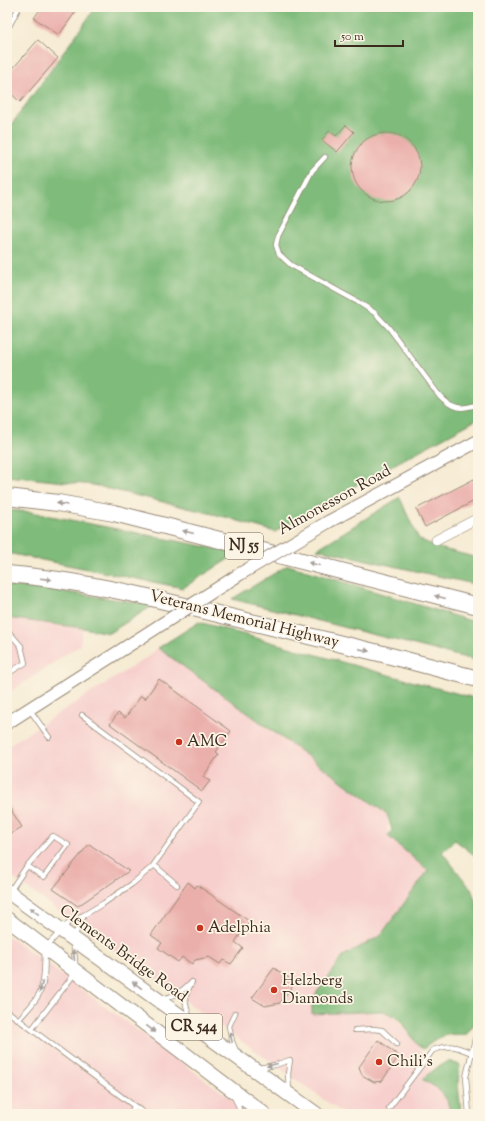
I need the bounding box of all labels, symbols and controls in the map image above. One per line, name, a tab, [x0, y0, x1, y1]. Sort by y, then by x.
scale bar	[335, 22, 403, 48]
text: 50 m	[340, 28, 364, 46]
street label: Almonesson Road	[274, 460, 396, 542]
one-way arrow	[55, 501, 68, 507]
one-way arrow	[182, 529, 194, 535]
road number: NJ 55	[225, 533, 263, 559]
one-way arrow	[308, 561, 320, 567]
one-way arrow	[40, 576, 52, 582]
street label: Veterans Memorial Highway	[147, 585, 341, 655]
one-way arrow	[434, 593, 446, 599]
one-way arrow	[358, 647, 370, 653]
place label: AMC	[187, 731, 227, 754]
marker: AMC	[174, 737, 184, 747]
street label: Clements Bridge Road	[54, 900, 192, 1008]
one-way arrow	[29, 907, 40, 915]
place label: Adelphia	[208, 917, 272, 940]
marker: Adelphia	[195, 923, 205, 933]
one-way arrow	[71, 949, 78, 961]
place label: Helzberg Diamonds	[282, 970, 353, 1011]
one-way arrow	[38, 980, 44, 993]
one-way arrow	[131, 981, 142, 989]
marker: Helzberg Diamonds	[269, 985, 279, 995]
road number: CR 544	[166, 1014, 222, 1040]
one-way arrow	[146, 1025, 157, 1033]
one-way arrow	[228, 1031, 234, 1043]
place label: Chili's	[387, 1051, 433, 1074]
marker: Chili's	[374, 1057, 384, 1067]
one-way arrow	[266, 1063, 278, 1069]

